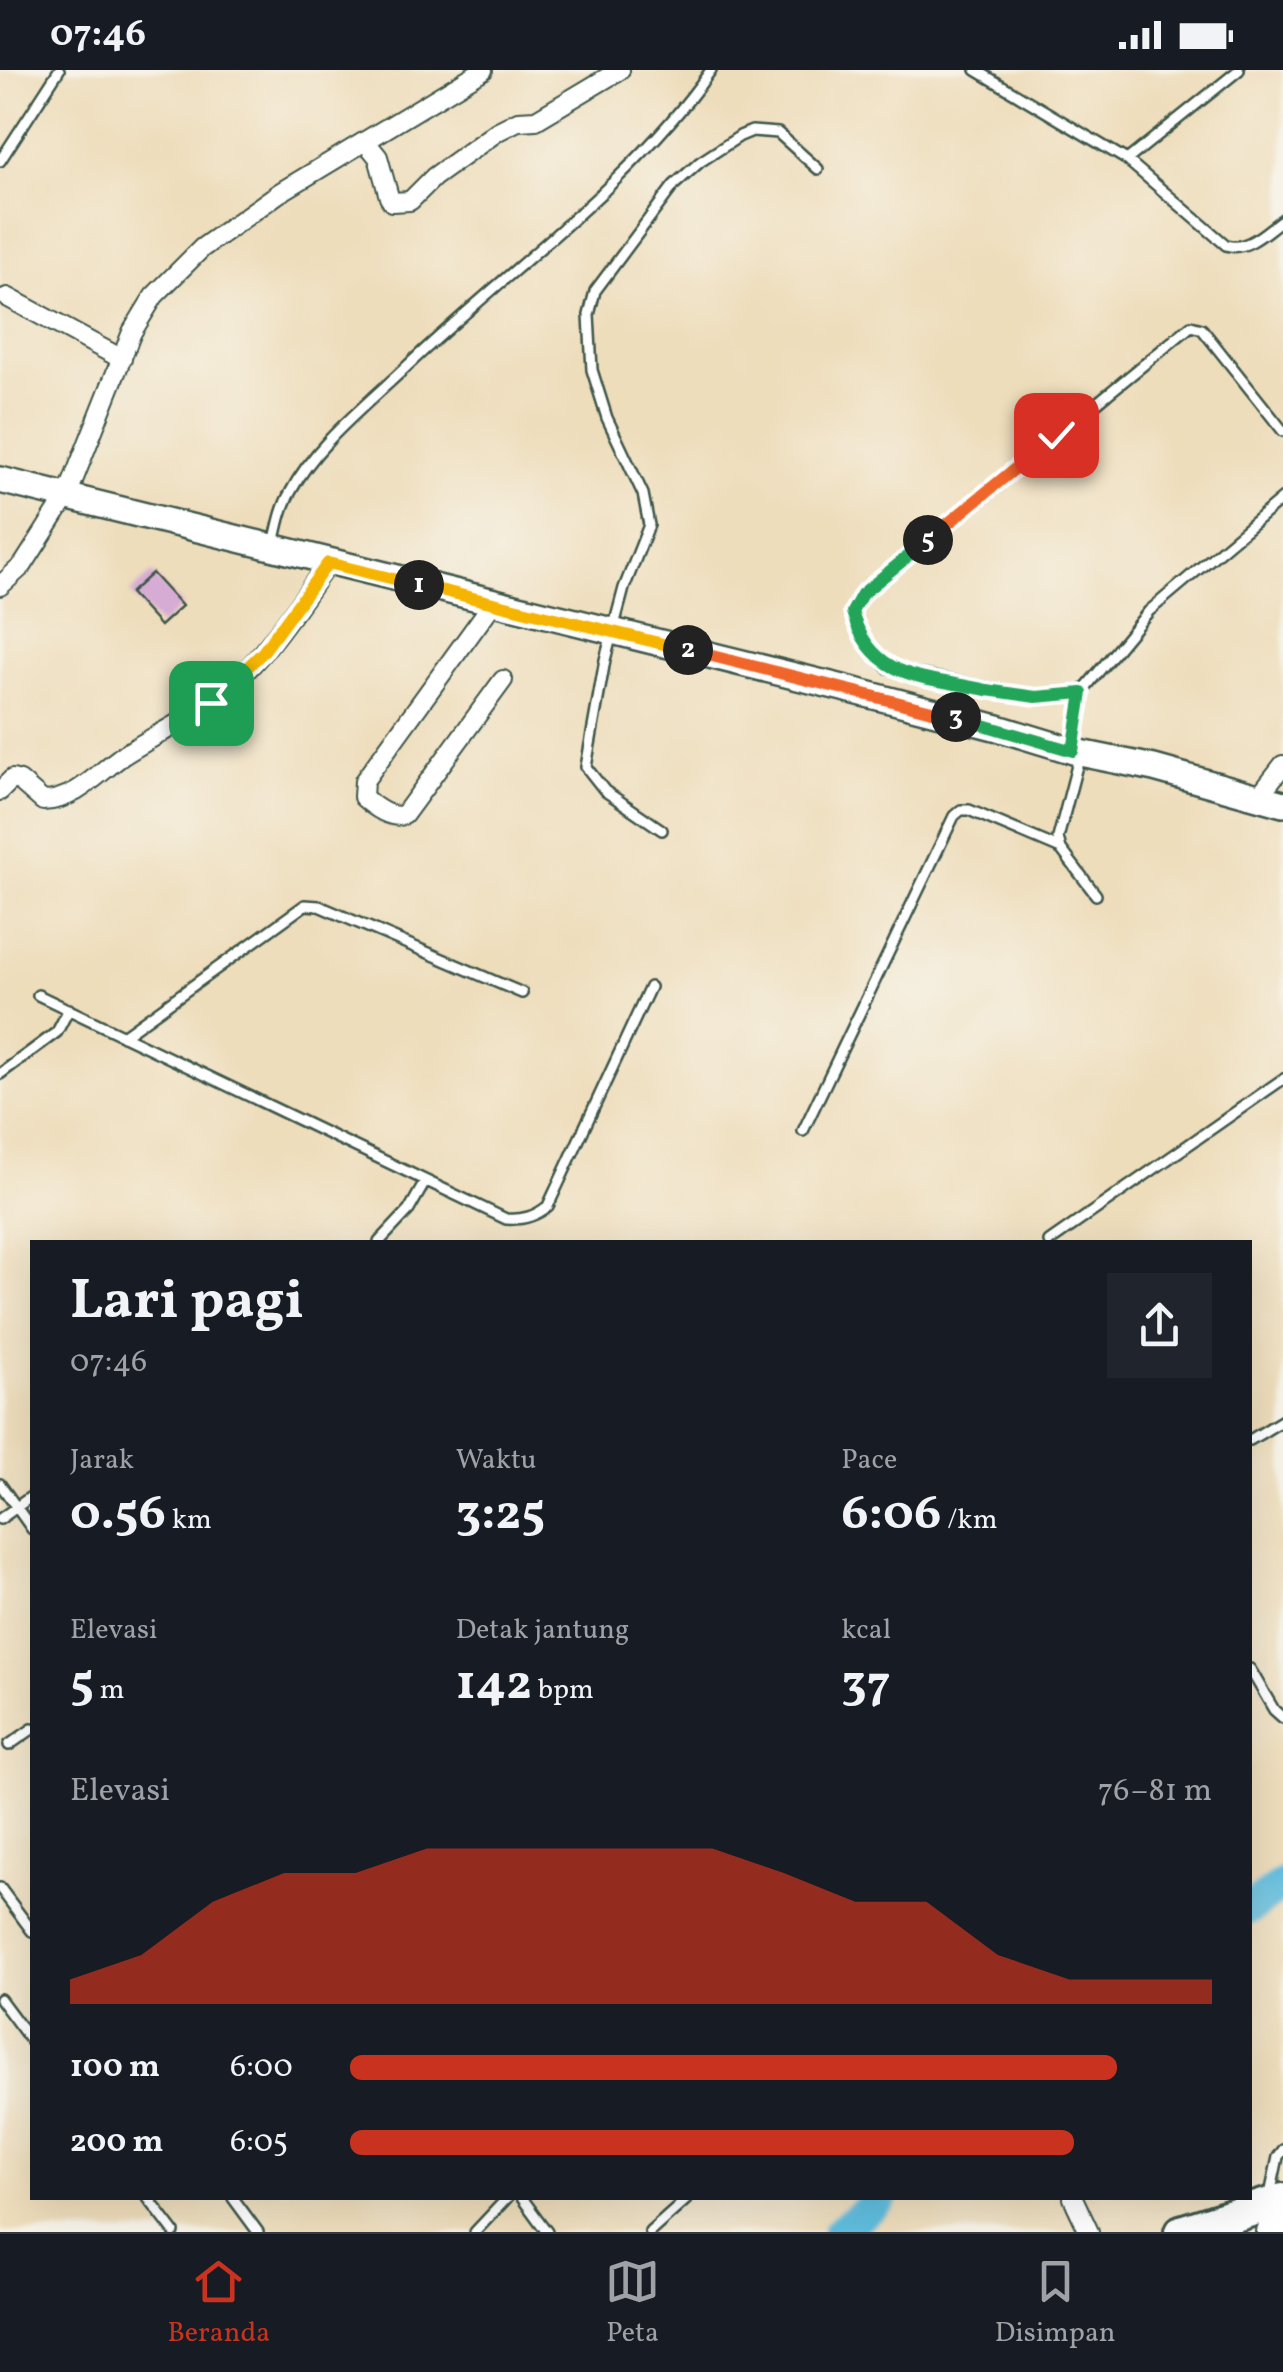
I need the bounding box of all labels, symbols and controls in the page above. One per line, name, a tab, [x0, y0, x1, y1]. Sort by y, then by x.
text: 07:46	[50, 9, 146, 62]
pin	[1014, 393, 1099, 478]
icon: check	[1029, 408, 1084, 463]
pin: 5	[903, 515, 953, 565]
text: 5	[921, 520, 935, 559]
pin: 1	[394, 560, 444, 610]
text: 1	[413, 565, 425, 604]
pin: 2	[663, 625, 713, 675]
text: 2	[681, 630, 695, 669]
pin	[169, 661, 254, 746]
icon: arrive	[184, 676, 239, 731]
pin: 3	[931, 692, 981, 742]
text: 3	[949, 697, 963, 736]
text: Lari pagi	[70, 1265, 304, 1341]
button: share	[1107, 1273, 1212, 1378]
text: 07:46	[70, 1341, 147, 1385]
text: Jarak	[70, 1441, 134, 1480]
text: Waktu	[456, 1441, 537, 1480]
text: Pace	[841, 1441, 897, 1480]
text: 0.56	[70, 1480, 166, 1550]
text: 3:25	[456, 1480, 545, 1550]
text: 6:06	[841, 1480, 942, 1550]
text: km	[166, 1501, 212, 1540]
text: /km	[942, 1501, 997, 1540]
text: Elevasi	[70, 1611, 157, 1650]
text: Detak jantung	[456, 1611, 629, 1650]
text: kcal	[841, 1611, 891, 1650]
text: 5	[70, 1650, 94, 1720]
text: 142	[456, 1650, 532, 1720]
text: 37	[841, 1650, 891, 1720]
text: m	[94, 1671, 124, 1710]
text: bpm	[532, 1671, 594, 1710]
text: Elevasi	[70, 1770, 170, 1814]
text: 76–81 m	[1098, 1770, 1212, 1814]
text: 100 m	[70, 2046, 160, 2090]
text: 6:00	[230, 2046, 293, 2090]
text: 200 m	[70, 2121, 164, 2165]
text: 6:05	[230, 2121, 288, 2165]
tab: Beranda	[167, 2254, 270, 2353]
tab: Peta	[605, 2254, 660, 2353]
tab: Disimpan	[995, 2254, 1116, 2353]

